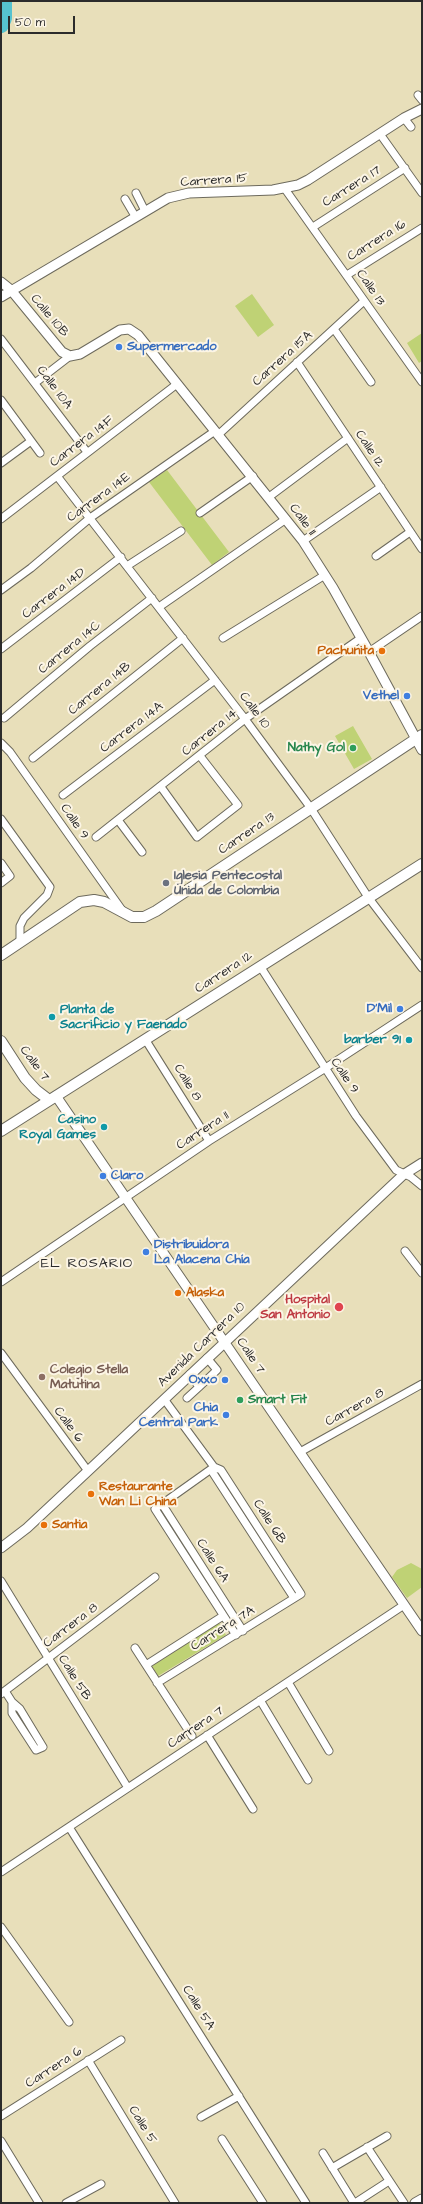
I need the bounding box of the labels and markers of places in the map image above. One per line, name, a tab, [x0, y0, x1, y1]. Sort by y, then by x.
place label: Supermercado	[127, 339, 217, 355]
marker: Supermercado	[114, 342, 124, 352]
place label: Pachunita	[317, 643, 374, 659]
marker: Pachunita	[377, 646, 387, 656]
place label: Vethel	[363, 688, 399, 704]
marker: Vethel	[402, 691, 412, 701]
place label: Nathy Gol	[288, 740, 345, 756]
marker: Nathy Gol	[348, 743, 358, 753]
place label: Iglesia Pentecostal Unida de Colombia	[174, 868, 282, 899]
marker: Iglesia Pentecostal Unida de Colombia	[161, 878, 171, 888]
place label: D'Mil	[367, 1001, 392, 1017]
place label: Planta de Sacrificio y Faenado	[60, 1002, 187, 1033]
marker: D'Mil	[395, 1004, 405, 1014]
marker: Planta de Sacrificio y Faenado	[47, 1012, 57, 1022]
place label: barber 91	[344, 1032, 401, 1048]
marker: barber 91	[404, 1035, 414, 1045]
place label: Casino Royal Games	[19, 1112, 96, 1143]
marker: Casino Royal Games	[99, 1122, 109, 1132]
place label: Claro	[111, 1168, 143, 1184]
marker: Claro	[98, 1171, 108, 1181]
place label: Distribuidora La Alacena Chía	[154, 1237, 250, 1268]
marker: Distribuidora La Alacena Chía	[141, 1247, 151, 1257]
place label: Alaska	[186, 1285, 224, 1301]
marker: Alaska	[173, 1288, 183, 1298]
place label: Hospital San Antonio	[260, 1292, 330, 1323]
marker: Hospital San Antonio	[333, 1301, 345, 1313]
place label: Colegio Stella Matutina	[50, 1362, 128, 1393]
marker: Colegio Stella Matutina	[37, 1372, 47, 1382]
place label: Oxxo	[189, 1372, 217, 1388]
marker: Oxxo	[220, 1375, 230, 1385]
place label: Smart Fit	[248, 1392, 307, 1408]
marker: Smart Fit	[235, 1395, 245, 1405]
place label: Chia Central Park	[139, 1400, 218, 1431]
marker: Chia Central Park	[221, 1410, 231, 1420]
place label: Restaurante Wan Li China	[99, 1479, 176, 1510]
marker: Restaurante Wan Li China	[86, 1489, 96, 1499]
place label: Santia	[52, 1517, 87, 1533]
marker: Santia	[39, 1520, 49, 1530]

